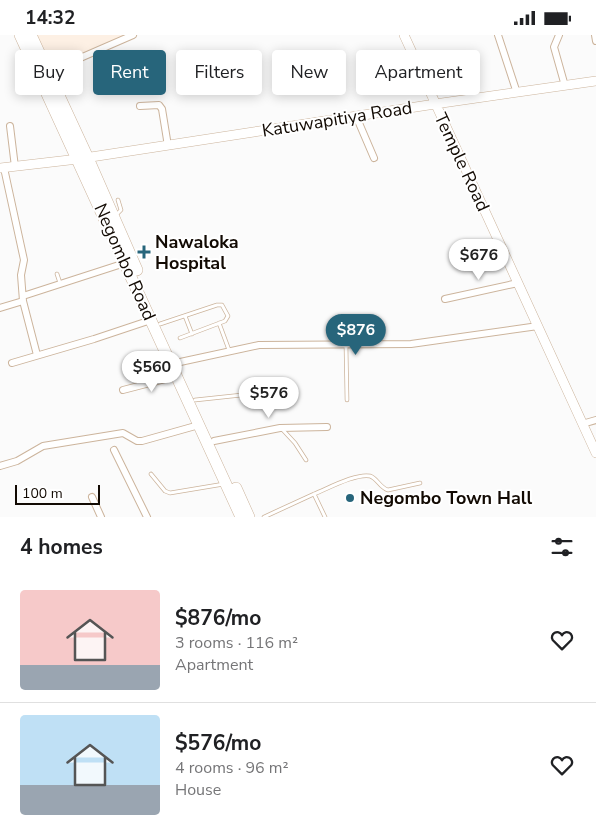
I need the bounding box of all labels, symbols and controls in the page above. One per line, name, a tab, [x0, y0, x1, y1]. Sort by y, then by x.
text: 14:32	[25, 5, 75, 31]
chip: Buy	[15, 50, 83, 95]
chip: Rent	[93, 50, 166, 95]
chip: Filters	[176, 50, 262, 95]
chip: New	[272, 50, 346, 95]
chip: Apartment	[356, 50, 480, 95]
street label: Katuwapitiya Road	[260, 95, 414, 143]
street label: Temple Road	[429, 109, 495, 215]
street label: Negombo Road	[88, 200, 162, 324]
place label: Nawaloka Hospital	[155, 230, 239, 275]
pin: $676	[449, 239, 509, 281]
text: $676	[460, 244, 498, 266]
marker: Nawaloka Hospital	[137, 245, 151, 259]
pin: $876	[326, 313, 386, 356]
text: $876	[337, 319, 375, 341]
pin: $560	[122, 351, 182, 393]
text: $560	[133, 356, 171, 378]
pin: $576	[239, 377, 299, 419]
text: $576	[250, 382, 288, 404]
scale bar	[15, 482, 100, 505]
text: 100 m	[22, 484, 63, 503]
place label: Negombo Town Hall	[360, 486, 532, 510]
marker: Negombo Town Hall	[344, 492, 356, 504]
text: 4 homes	[20, 533, 103, 561]
icon: filters	[548, 533, 576, 561]
text: $876/mo	[175, 604, 261, 632]
icon: home	[60, 610, 120, 670]
icon: heart	[548, 626, 576, 654]
text: 3 rooms · 116 m²	[175, 632, 298, 654]
text: Apartment	[175, 654, 253, 676]
text: $576/mo	[175, 729, 261, 757]
icon: home	[60, 735, 120, 795]
icon: heart	[548, 751, 576, 779]
text: 4 rooms · 96 m²	[175, 757, 288, 779]
text: House	[175, 779, 221, 801]

